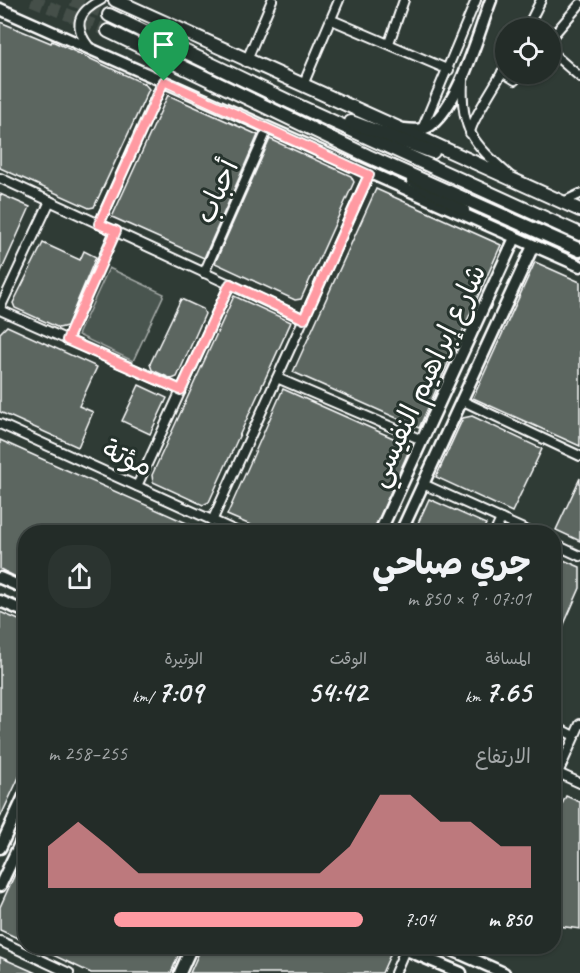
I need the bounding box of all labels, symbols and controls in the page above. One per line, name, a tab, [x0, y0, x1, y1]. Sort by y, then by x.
map controls	[495, 18, 561, 84]
button: locate	[495, 18, 561, 84]
pin	[138, 19, 189, 81]
icon: arrive	[147, 28, 180, 61]
street label: أحباب	[187, 154, 246, 229]
street label: شارع إبراهيم النفيسي	[360, 258, 500, 495]
street label: مؤتة	[97, 431, 158, 484]
text: جري صباحي	[372, 542, 531, 584]
button: share	[48, 545, 111, 608]
text: 07:01 · 9 × 850 m	[407, 586, 531, 611]
text: الوتيرة	[164, 649, 203, 669]
text: الوقت	[330, 649, 367, 669]
text: المسافة	[485, 649, 531, 669]
text: 7:09	[157, 673, 203, 711]
text: 54:42	[308, 673, 367, 711]
text: 7.65	[485, 673, 531, 711]
text: /km	[132, 687, 157, 707]
text: km	[465, 687, 485, 707]
text: 255–258 m	[48, 741, 127, 766]
text: الارتفاع	[475, 744, 531, 769]
text: 7:04	[404, 907, 435, 932]
text: 850 m	[488, 907, 531, 932]

